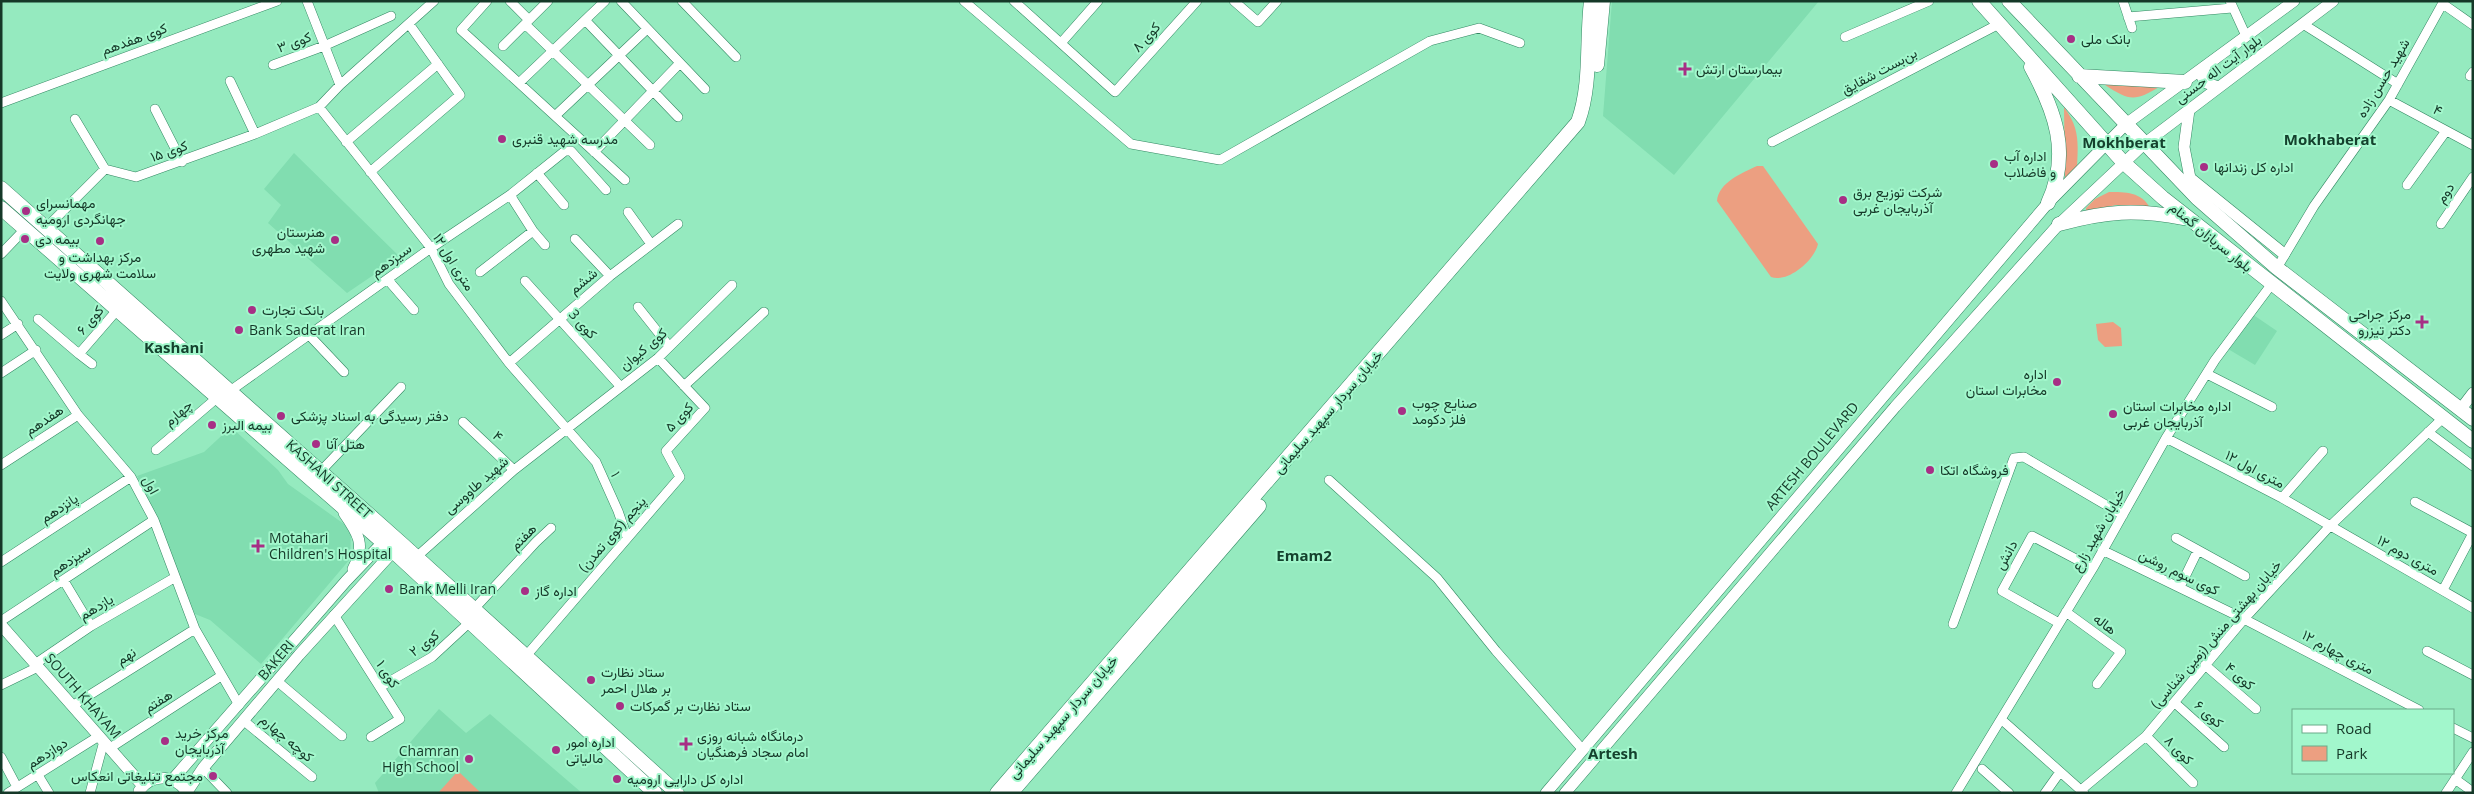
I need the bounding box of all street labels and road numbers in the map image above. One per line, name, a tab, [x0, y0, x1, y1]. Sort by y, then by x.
street label: کوی هفدهم	[98, 18, 169, 59]
street label: کوی ۸	[1127, 18, 1164, 56]
street label: کوی ۳	[274, 27, 314, 56]
street label: بلوار آیت اله حسنی	[2170, 30, 2265, 107]
street label: شهید حسن زاده	[2351, 35, 2414, 121]
street label: بن‌بست شقایق	[1837, 43, 1920, 99]
street label: ۴	[2430, 99, 2446, 120]
street label: کوی ۱۵	[148, 135, 190, 166]
street label: دوم	[2431, 178, 2459, 207]
street label: بلوار سربازان گمنام	[2166, 197, 2257, 276]
street label: ۱۲ متری اول	[428, 229, 480, 295]
street label: سیزدهم	[366, 238, 415, 281]
street label: ششم	[564, 263, 601, 298]
street label: کوی ۶	[72, 301, 108, 338]
street label: کوی 3	[565, 305, 602, 343]
street label: کوی کیوان	[615, 323, 671, 374]
street label: خیابان سردار سپهبد سلیمانی	[1269, 346, 1387, 478]
street label: چهارم	[159, 395, 197, 431]
street label: کوی ۵	[660, 398, 697, 436]
street label: ARTESH BOULEVARD	[1761, 398, 1863, 514]
street label: هفدهم	[21, 400, 67, 439]
street label: ۴	[489, 426, 508, 445]
street label: KASHANI STREET	[282, 435, 377, 523]
street label: ۱۲ متری اول	[2222, 445, 2288, 493]
street label: شهید طاووسی	[439, 451, 512, 518]
street label: ۱	[607, 468, 626, 480]
street label: اول	[138, 472, 164, 498]
street label: خیابان شهید زارع	[2066, 484, 2131, 576]
street label: پانزدهم	[36, 488, 82, 528]
street label: پنجم (کوی تمدن)	[573, 492, 651, 576]
street label: هفتم	[505, 519, 540, 554]
street label: ۱۲ متری دوم	[2374, 530, 2442, 579]
street label: دانش	[1990, 536, 2022, 573]
street label: سیزدهم	[45, 539, 94, 580]
street label: کوی سوم روشن	[2136, 544, 2223, 599]
street label: خیابان بهشتی منش (زمین شناسی)	[2146, 555, 2285, 712]
street label: یازدهم	[75, 589, 117, 624]
street label: هاله	[2090, 609, 2121, 639]
street label: کوی ۲	[405, 625, 443, 660]
street label: ۱۲ متری چهارم	[2299, 625, 2377, 679]
street label: BAKERI	[253, 636, 298, 684]
street label: نهم	[112, 642, 139, 669]
street label: SOUTH KHAYAM	[41, 649, 126, 742]
street label: خیابان سردار سپهبد سلیمانی	[1004, 651, 1122, 783]
street label: کوی ۱	[372, 656, 405, 691]
street label: کوی ۴	[2221, 657, 2259, 694]
street label: هفتم	[140, 684, 176, 717]
street label: کوی ۶	[2191, 696, 2228, 732]
street label: کوچه چهارم	[256, 710, 318, 766]
street label: کوی ۸	[2161, 731, 2198, 769]
street label: دوازدهم	[23, 732, 71, 773]

